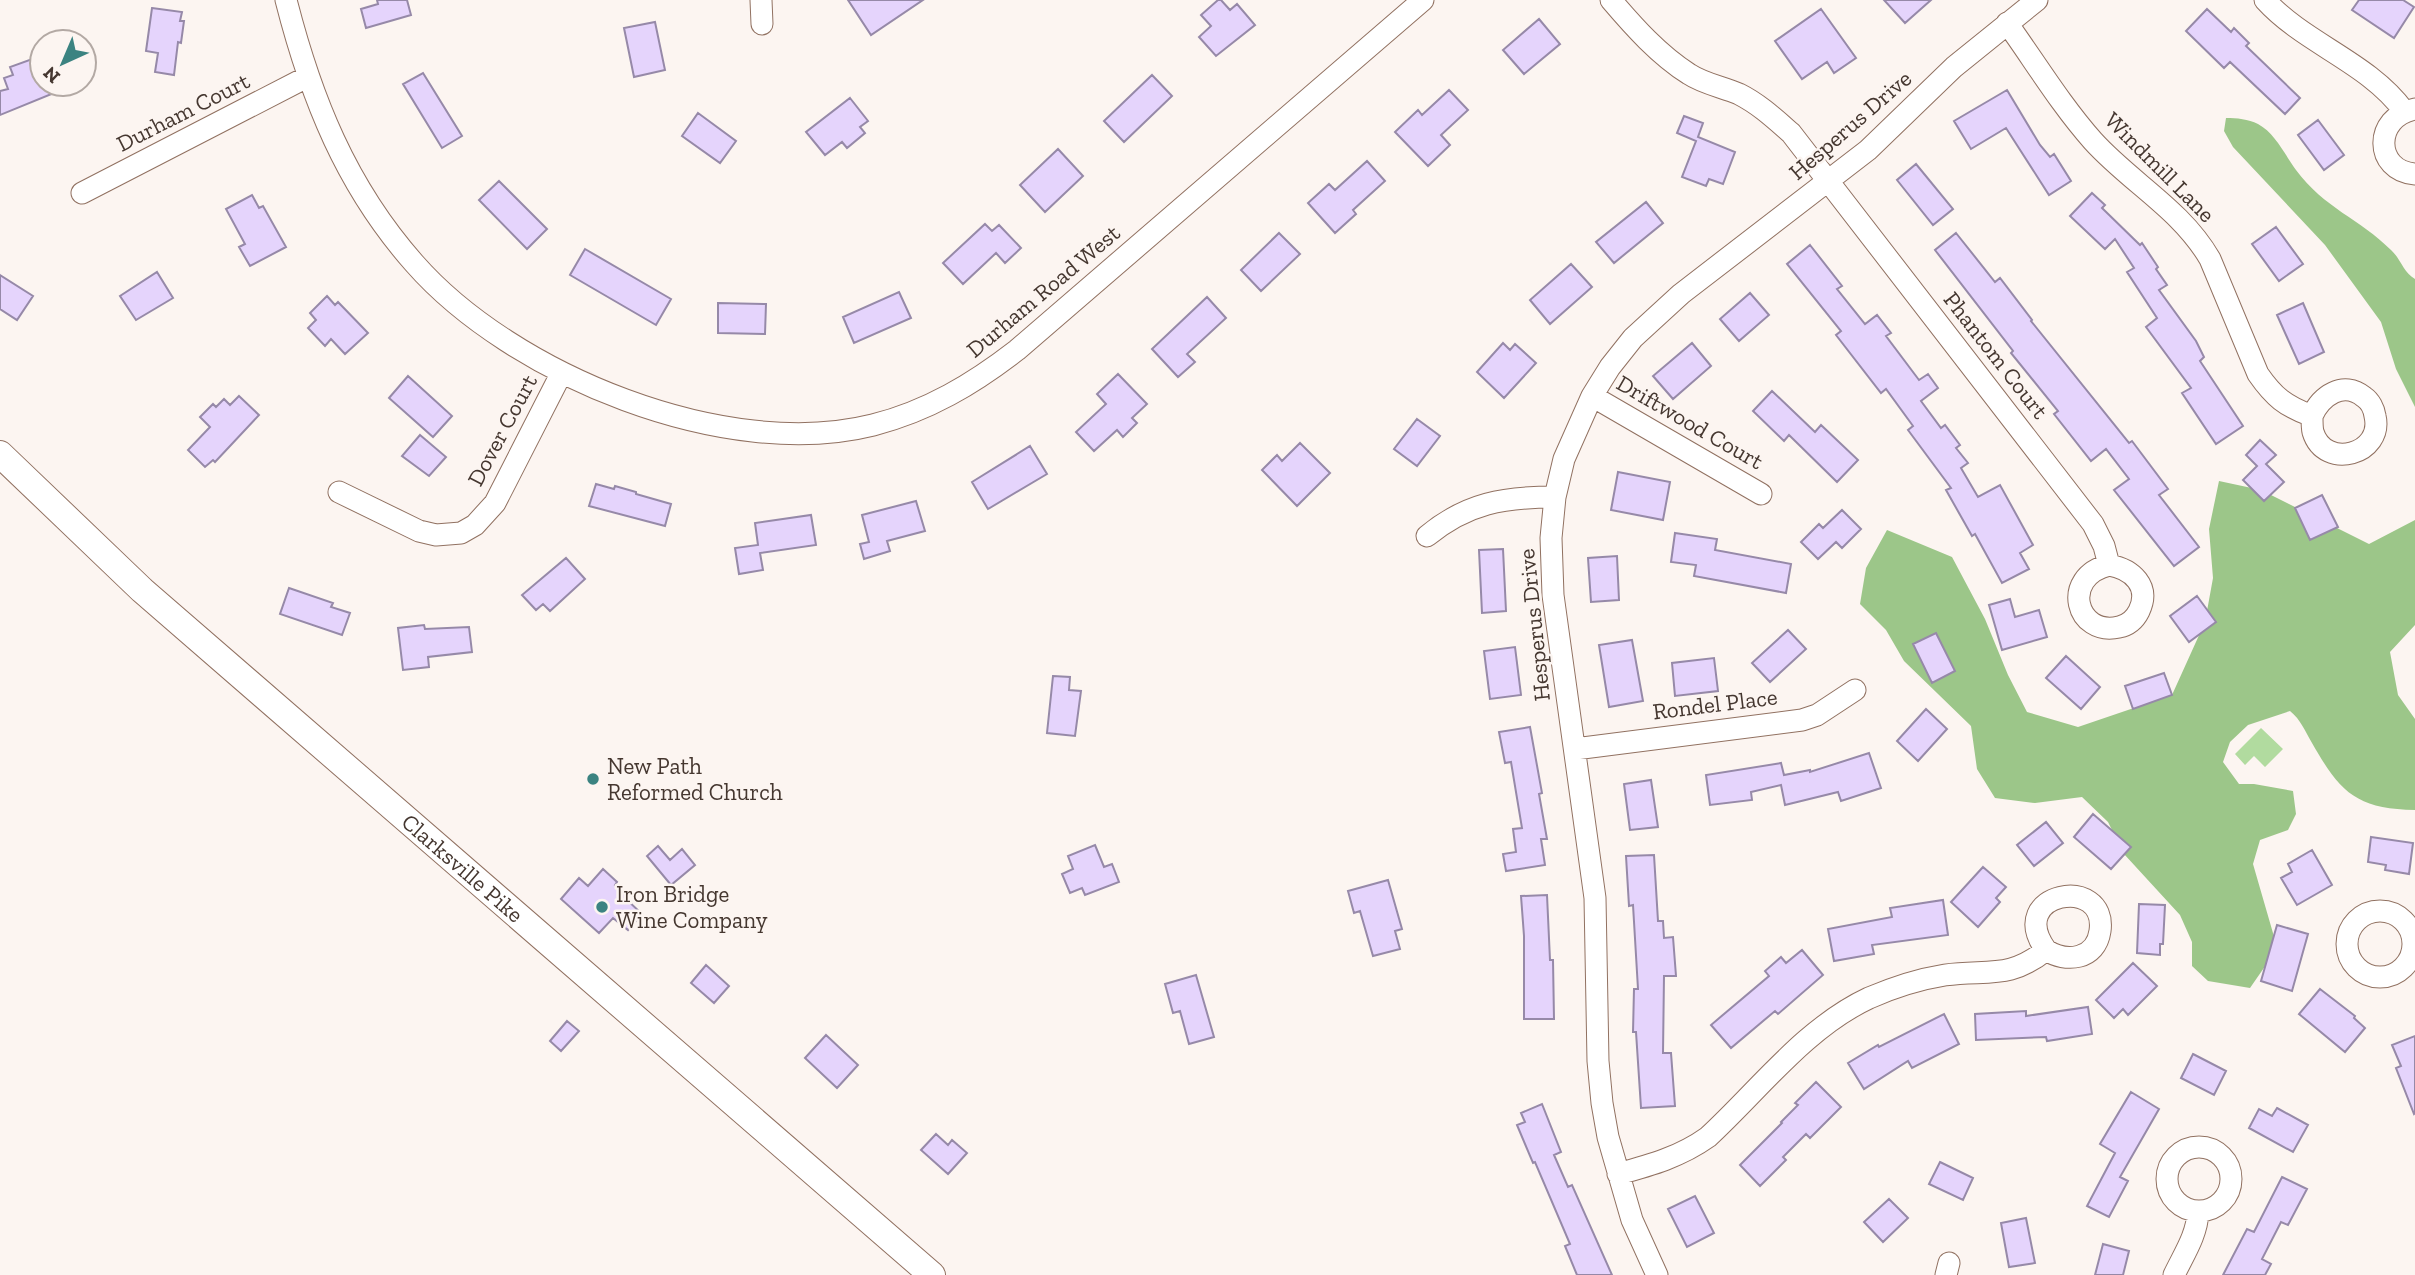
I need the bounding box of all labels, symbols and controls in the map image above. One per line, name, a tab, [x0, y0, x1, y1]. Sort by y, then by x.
north arrow	[28, 28, 98, 98]
text: N	[38, 62, 65, 88]
street label: Hesperus Drive	[1783, 64, 1917, 186]
street label: Durham Court	[112, 66, 255, 157]
street label: Windmill Lane	[2099, 106, 2221, 228]
street label: Durham Road West	[961, 218, 1126, 363]
street label: Phantom Court	[1938, 286, 2055, 424]
street label: Dover Court	[461, 369, 543, 490]
street label: Driftwood Court	[1612, 369, 1769, 476]
street label: Hesperus Drive	[1512, 547, 1556, 703]
street label: Rondel Place	[1651, 682, 1779, 726]
place label: New Path Reformed Church	[607, 752, 783, 806]
marker: New Path Reformed Church	[585, 771, 601, 787]
street label: Clarksville Pike	[396, 808, 529, 928]
place label: Iron Bridge Wine Company	[616, 880, 768, 934]
marker: Iron Bridge Wine Company	[594, 899, 610, 915]

